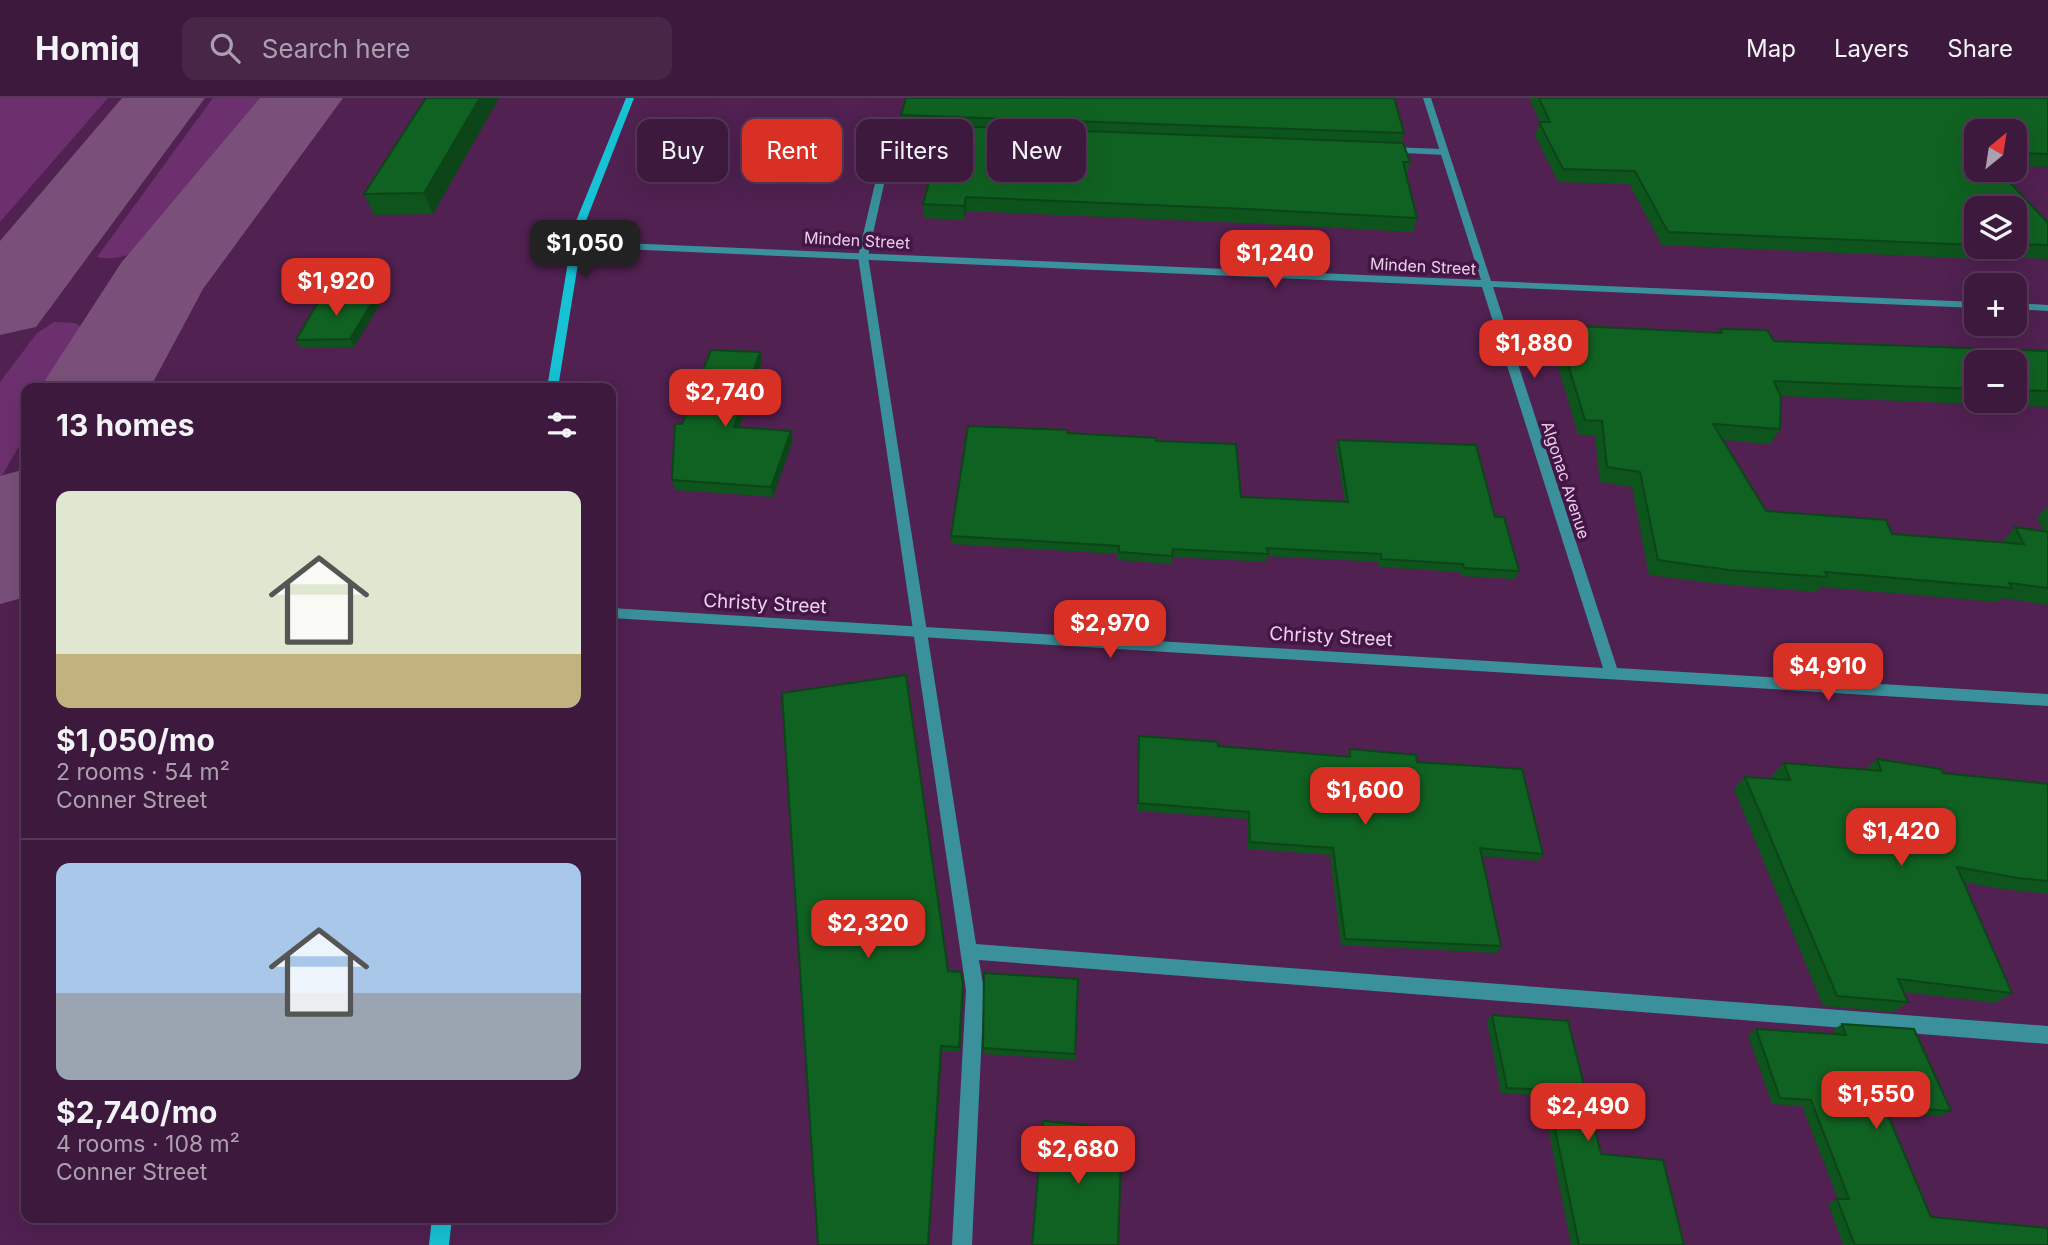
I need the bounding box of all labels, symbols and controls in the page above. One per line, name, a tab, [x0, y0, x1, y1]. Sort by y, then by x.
search box	[182, 17, 672, 80]
text: Homiq	[35, 28, 140, 68]
icon: search	[206, 29, 244, 67]
text: Search here	[262, 33, 410, 64]
text: Map	[1746, 34, 1796, 63]
text: Layers	[1834, 34, 1909, 63]
text: Share	[1947, 34, 2013, 63]
chip: Buy	[637, 119, 728, 182]
chip: Rent	[742, 119, 842, 182]
chip: Filters	[856, 119, 973, 182]
chip: New	[987, 119, 1086, 182]
north arrow	[1964, 119, 2026, 182]
map controls	[1964, 119, 2027, 413]
button: layers	[1964, 196, 2027, 259]
pin: $1,050	[528, 220, 642, 280]
street label: Minden Street	[804, 227, 910, 253]
text: $1,050	[546, 229, 624, 257]
pin: $1,240	[1218, 230, 1332, 290]
text: $1,240	[1236, 239, 1314, 267]
street label: Minden Street	[1370, 253, 1476, 279]
pin: $1,920	[279, 258, 393, 318]
text: $1,920	[297, 267, 375, 295]
button: +	[1964, 273, 2027, 336]
pin: $1,880	[1477, 320, 1591, 380]
text: $1,880	[1495, 329, 1573, 357]
button: −	[1964, 350, 2027, 413]
pin: $2,740	[668, 370, 782, 429]
text: $2,740	[685, 378, 765, 406]
icon: filters	[543, 406, 581, 444]
text: 13 homes	[56, 407, 195, 443]
street label: Algonac Avenue	[1538, 419, 1594, 541]
icon: home	[256, 537, 382, 663]
street label: Christy Street	[703, 589, 827, 618]
pin: $2,970	[1053, 601, 1167, 660]
text: $2,970	[1070, 609, 1150, 637]
street label: Christy Street	[1269, 622, 1393, 651]
pin: $4,910	[1771, 644, 1885, 703]
text: $4,910	[1789, 652, 1867, 680]
text: $1,050/mo	[56, 722, 215, 758]
text: 2 rooms · 54 m²	[56, 758, 230, 786]
pin: $1,600	[1308, 768, 1422, 827]
text: $1,600	[1326, 776, 1404, 804]
text: Conner Street	[56, 786, 207, 814]
pin: $1,420	[1844, 808, 1958, 868]
text: $1,420	[1862, 817, 1940, 845]
pin: $2,320	[811, 900, 925, 960]
icon: home	[256, 909, 382, 1035]
text: $2,320	[827, 909, 909, 937]
pin: $1,550	[1819, 1072, 1933, 1131]
text: $1,550	[1837, 1080, 1915, 1108]
pin: $2,490	[1531, 1084, 1645, 1143]
text: $2,490	[1546, 1092, 1630, 1120]
text: $2,740/mo	[56, 1094, 217, 1130]
pin: $2,680	[1021, 1126, 1135, 1186]
text: 4 rooms · 108 m²	[56, 1130, 240, 1158]
text: $2,680	[1037, 1135, 1119, 1163]
text: Conner Street	[56, 1158, 207, 1186]

